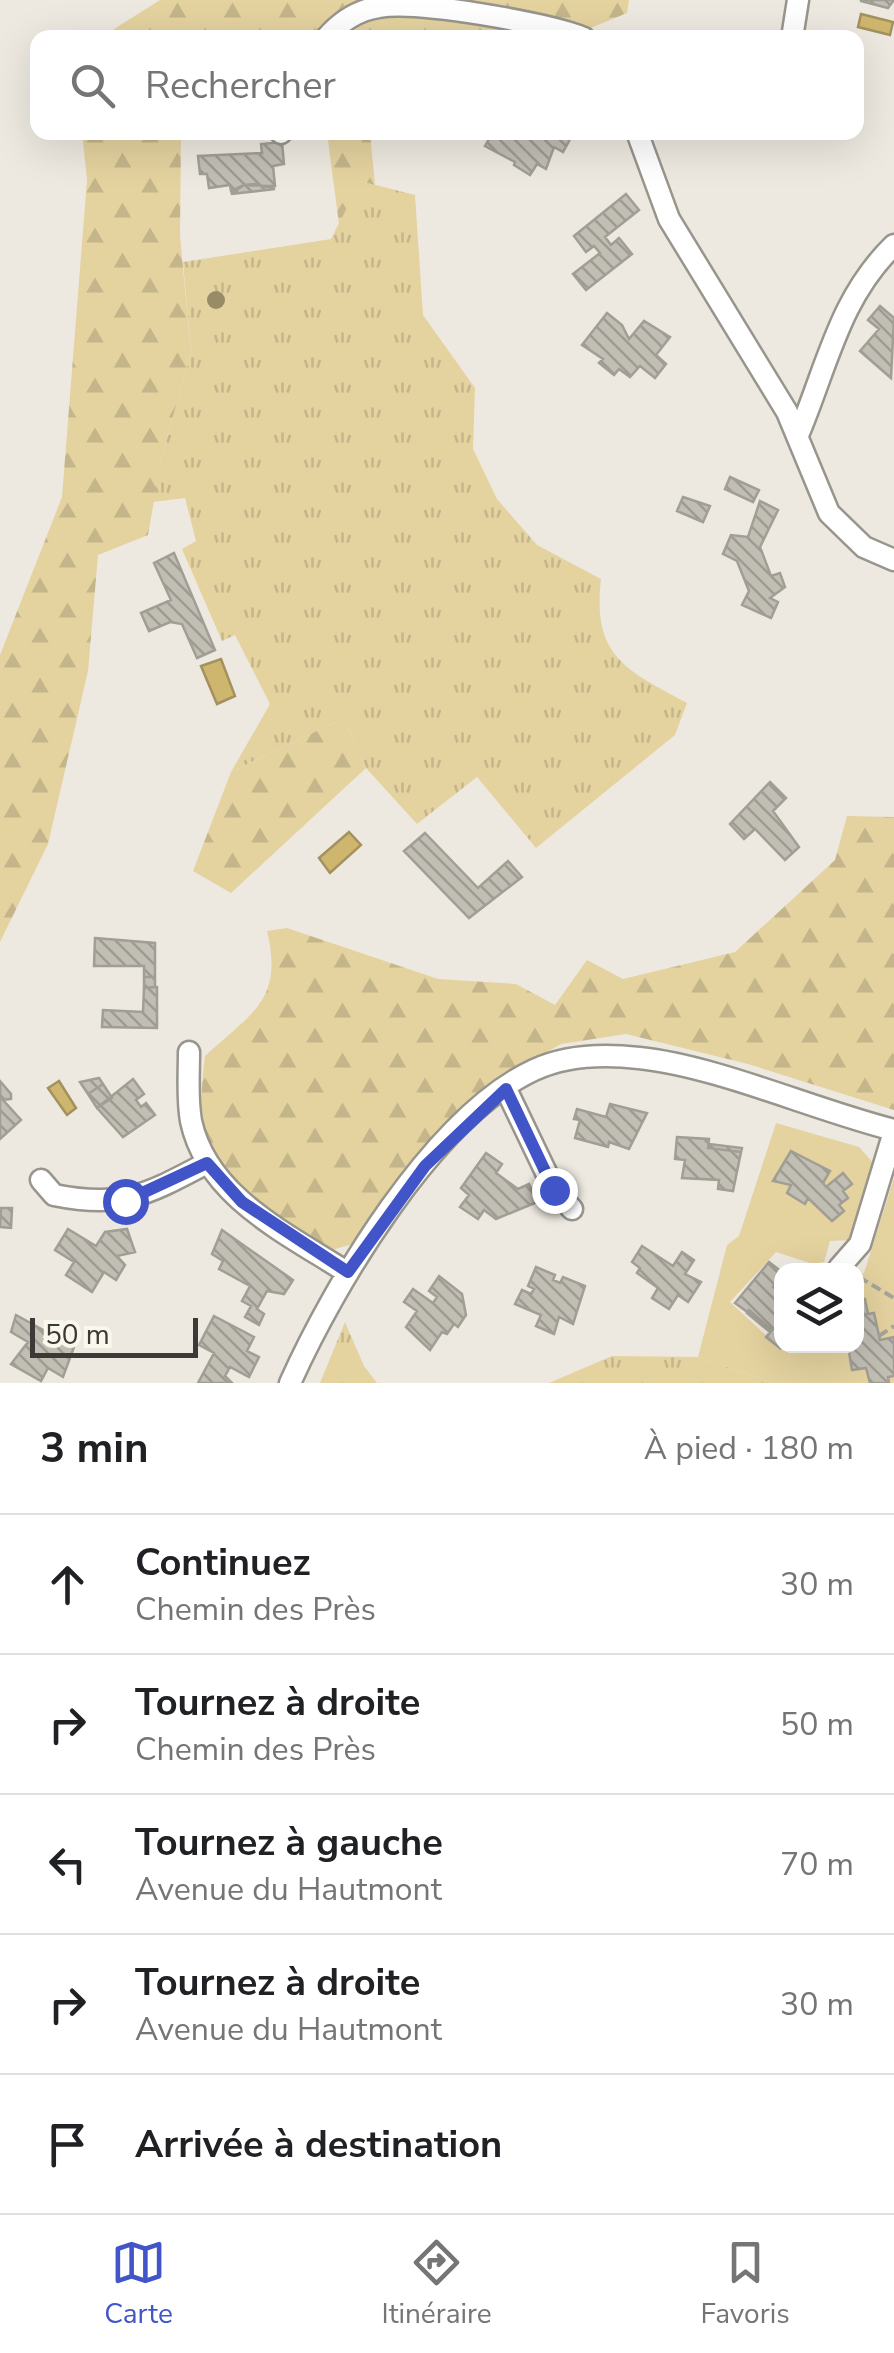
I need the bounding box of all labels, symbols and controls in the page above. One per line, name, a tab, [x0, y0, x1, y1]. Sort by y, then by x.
search box	[30, 30, 864, 140]
icon: search	[65, 58, 120, 113]
text: Rechercher	[145, 60, 336, 111]
route end	[532, 1168, 578, 1214]
route start	[103, 1179, 149, 1225]
map controls	[774, 1263, 864, 1353]
button: layers	[774, 1263, 864, 1353]
scale bar	[30, 1313, 198, 1358]
text: 50 m	[45, 1316, 110, 1354]
text: 3 min	[40, 1420, 149, 1477]
text: À pied · 180 m	[644, 1427, 854, 1470]
text: Continuez	[135, 1537, 310, 1588]
icon: ahead	[40, 1557, 95, 1612]
text: 30 m	[780, 1563, 854, 1606]
text: Chemin des Près	[135, 1588, 376, 1631]
text: Tournez à droite	[135, 1677, 420, 1728]
icon: right	[40, 1697, 95, 1752]
text: 50 m	[780, 1703, 854, 1746]
text: Chemin des Près	[135, 1728, 376, 1771]
text: Tournez à gauche	[135, 1817, 443, 1868]
icon: left	[40, 1837, 95, 1892]
text: 70 m	[780, 1843, 854, 1886]
text: Avenue du Hautmont	[135, 1868, 442, 1911]
text: Tournez à droite	[135, 1957, 420, 2008]
icon: right	[40, 1977, 95, 2032]
text: 30 m	[780, 1983, 854, 2026]
text: Avenue du Hautmont	[135, 2008, 442, 2051]
icon: arrive	[40, 2117, 95, 2172]
text: Arrivée à destination	[135, 2119, 502, 2170]
tab: Carte	[104, 2235, 173, 2333]
tab: Itinéraire	[382, 2235, 492, 2333]
tab: Favoris	[700, 2235, 790, 2333]

